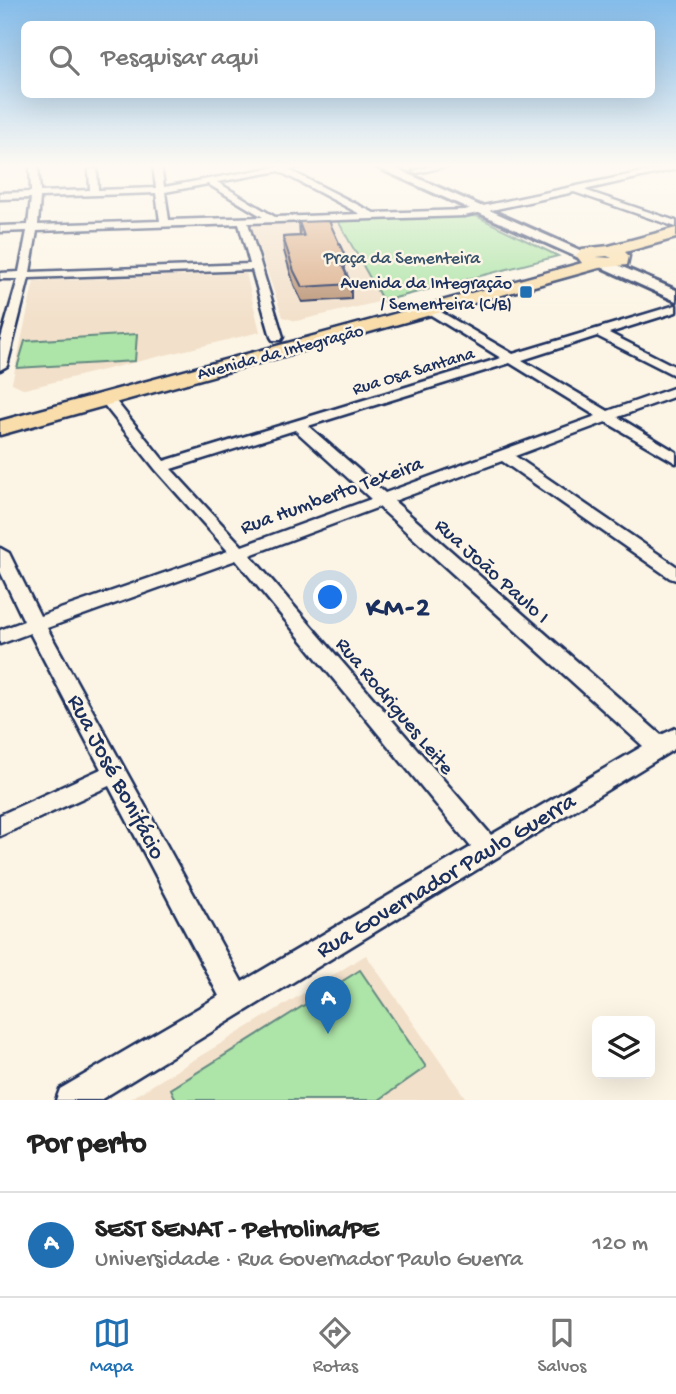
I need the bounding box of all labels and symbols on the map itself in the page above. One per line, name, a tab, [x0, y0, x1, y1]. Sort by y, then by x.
park label: Praça da Sementeira	[323, 249, 481, 270]
place label: Avenida da Integração / Sementeira (C/B)	[341, 274, 512, 316]
marker: Avenida da Integração / Sementeira (C/B)	[518, 284, 534, 300]
street label: Avenida da Integração	[195, 321, 366, 386]
street label: Rua Osa Santana	[350, 344, 478, 401]
street label: Rua Humberto Texeira	[237, 452, 428, 542]
street label: Rua João Paulo I	[428, 515, 553, 631]
your location	[313, 580, 347, 614]
district label: KM-2	[365, 593, 432, 626]
street label: Rua Rodrigues Leite	[329, 634, 459, 782]
street label: Rua José Bonifácio	[59, 690, 171, 865]
street label: Rua Governador Paulo Guerra	[312, 788, 582, 966]
pin: A	[305, 976, 351, 1034]

